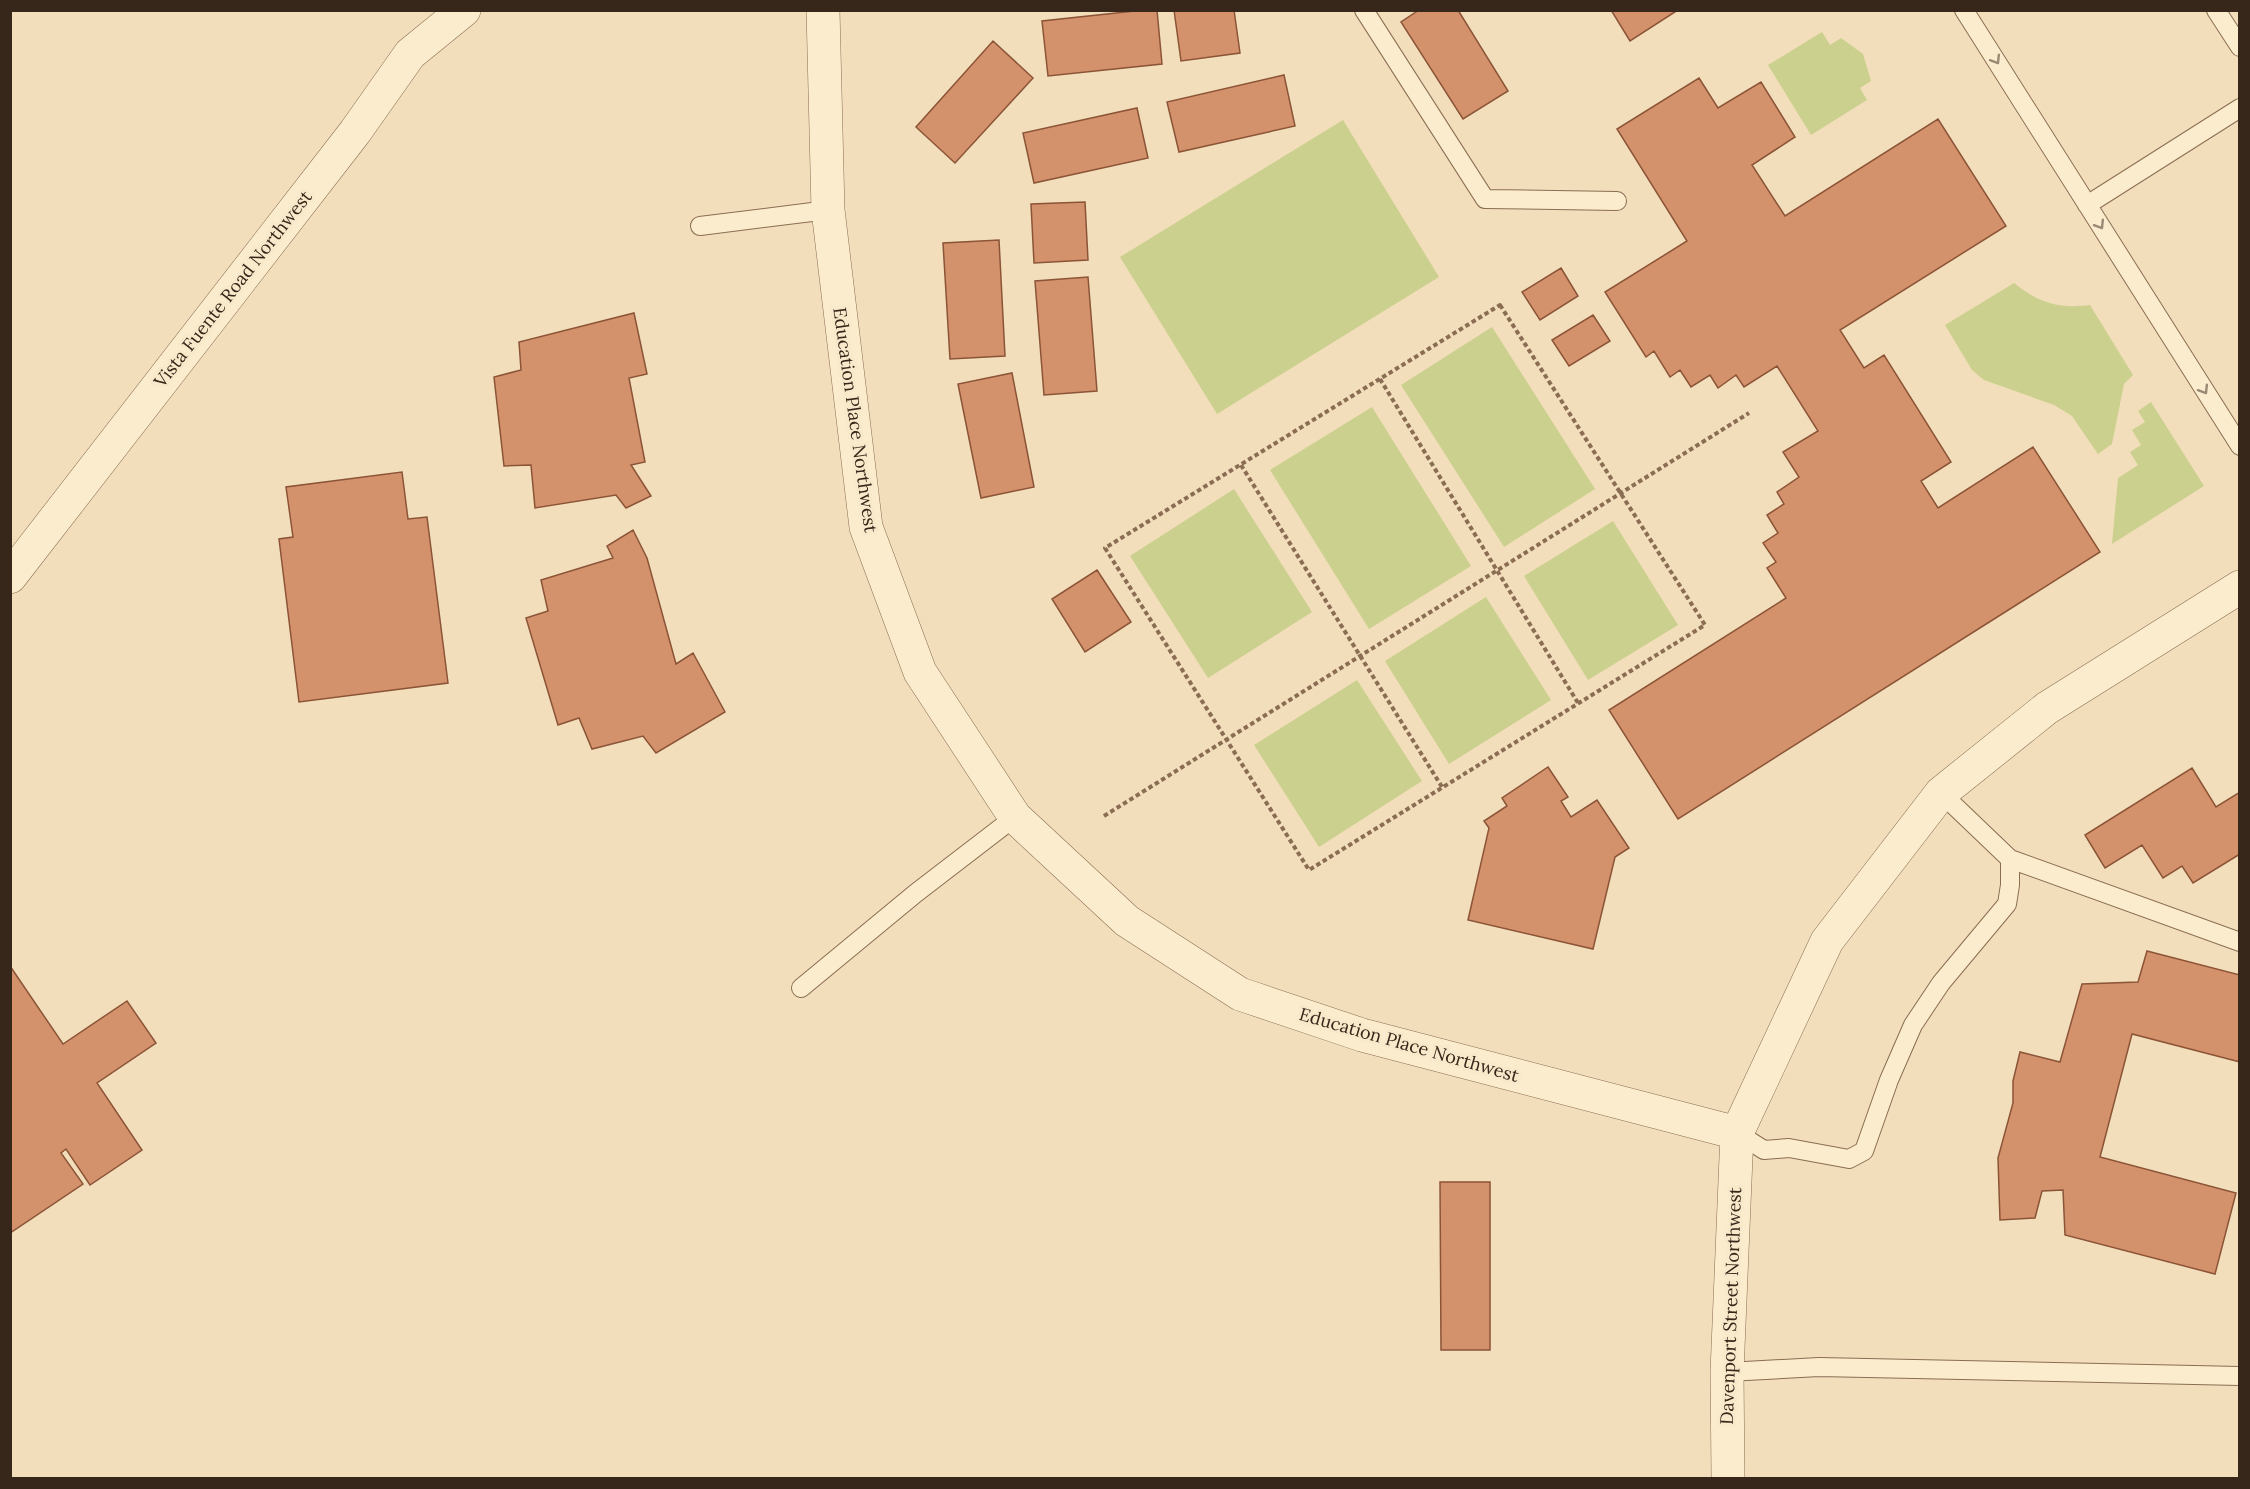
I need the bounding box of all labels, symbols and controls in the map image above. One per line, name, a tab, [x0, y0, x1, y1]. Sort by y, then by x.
one-way arrow	[1988, 54, 2000, 64]
street label: Vista Fuente Road Northwest	[148, 186, 317, 393]
one-way arrow	[2092, 219, 2104, 229]
street label: Education Place Northwest	[828, 306, 883, 534]
one-way arrow	[2197, 383, 2208, 394]
street label: Education Place Northwest	[1297, 1002, 1522, 1087]
street label: Davenport Street Northwest	[1715, 1187, 1746, 1425]

